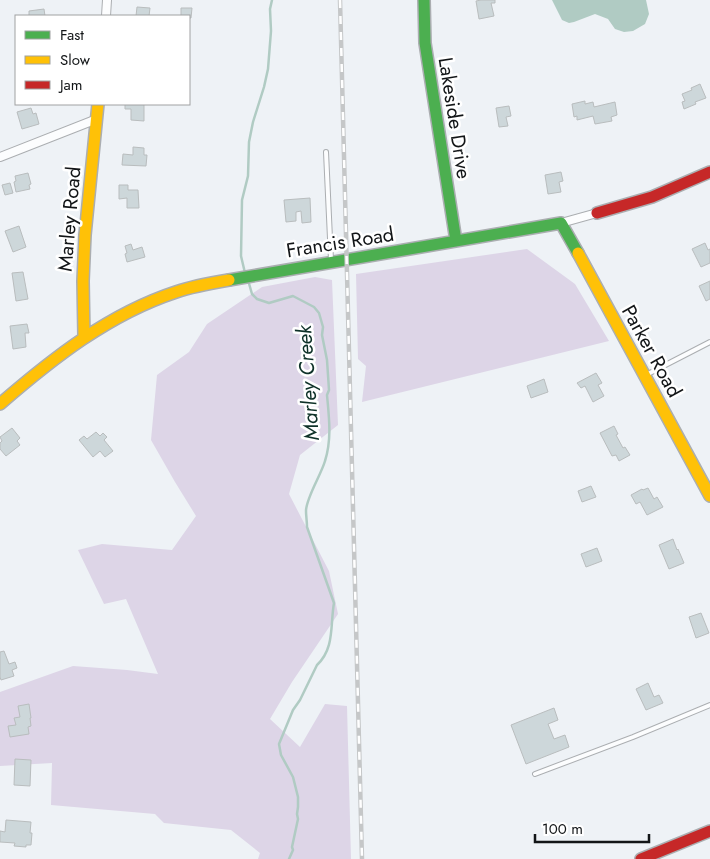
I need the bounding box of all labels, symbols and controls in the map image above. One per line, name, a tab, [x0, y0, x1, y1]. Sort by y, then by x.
legend	[15, 15, 190, 105]
text: Fast	[60, 24, 84, 46]
text: Slow	[60, 49, 91, 71]
street label: Lakeside Drive	[431, 55, 478, 181]
text: Jam	[58, 74, 83, 96]
street label: Marley Road	[50, 165, 89, 273]
street label: Francis Road	[284, 220, 396, 265]
street label: Parker Road	[614, 300, 689, 403]
water label: Marley Creek	[289, 323, 327, 442]
scale bar	[535, 812, 649, 844]
text: 100 m	[542, 818, 583, 840]

